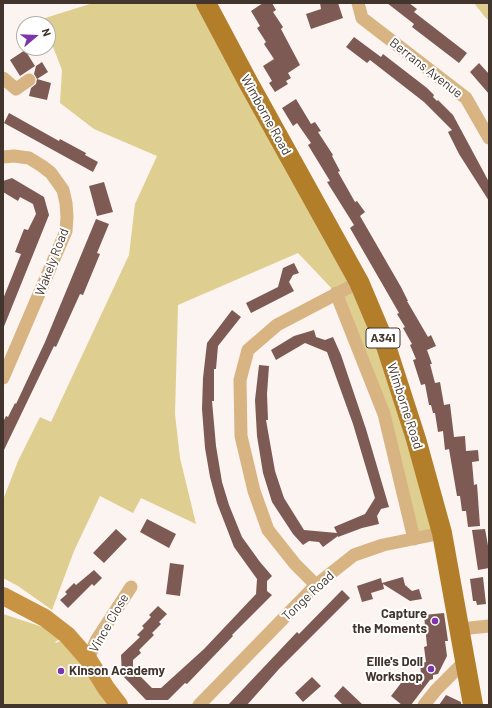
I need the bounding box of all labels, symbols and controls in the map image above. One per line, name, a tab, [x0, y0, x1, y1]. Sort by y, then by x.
north arrow	[16, 16, 56, 56]
text: N	[40, 27, 54, 38]
street label: Berrans Avenue	[386, 35, 466, 101]
street label: Wimborne Road	[237, 72, 295, 158]
street label: Wakely Road	[32, 226, 72, 298]
road number: A341	[366, 328, 400, 348]
street label: Wimborne Road	[384, 361, 426, 451]
street label: Tonge Road	[279, 568, 337, 624]
street label: Vince Close	[86, 591, 132, 655]
place label: Capture the Moments	[352, 606, 427, 637]
marker: Capture the Moments	[430, 616, 440, 626]
place label: Ellie's Doll Workshop	[365, 654, 423, 685]
place label: Kinson Academy	[69, 663, 165, 679]
marker: Ellie's Doll Workshop	[426, 664, 436, 674]
marker: Kinson Academy	[56, 666, 66, 676]

